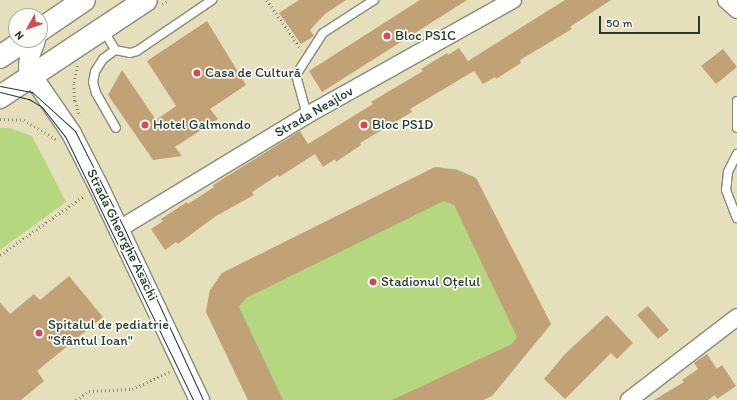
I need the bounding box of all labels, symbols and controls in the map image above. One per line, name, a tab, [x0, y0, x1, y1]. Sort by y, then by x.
north arrow	[8, 8, 48, 48]
scale bar	[601, 8, 702, 34]
text: 50 m	[606, 16, 632, 30]
text: N	[12, 28, 27, 42]
place label: Bloc PS1C	[395, 28, 456, 44]
marker: Bloc PS1C	[382, 31, 392, 41]
place label: Casa de Cultură	[205, 65, 301, 81]
marker: Casa de Cultură	[192, 68, 202, 78]
street label: Strada Neajlov	[272, 83, 356, 141]
place label: Hotel Galmondo	[153, 117, 251, 133]
place label: Bloc PS1D	[372, 117, 433, 133]
marker: Hotel Galmondo	[140, 120, 150, 130]
marker: Bloc PS1D	[359, 120, 369, 130]
street label: Strada Gheorghe Asachi	[83, 167, 161, 303]
place label: Stadionul Oțelul	[381, 274, 480, 290]
marker: Stadionul Oțelul	[368, 277, 378, 287]
place label: Spitalul de pediatrie "Sfântul Ioan"	[48, 317, 169, 350]
marker: Spitalul de pediatrie "Sfântul Ioan"	[33, 327, 45, 339]

